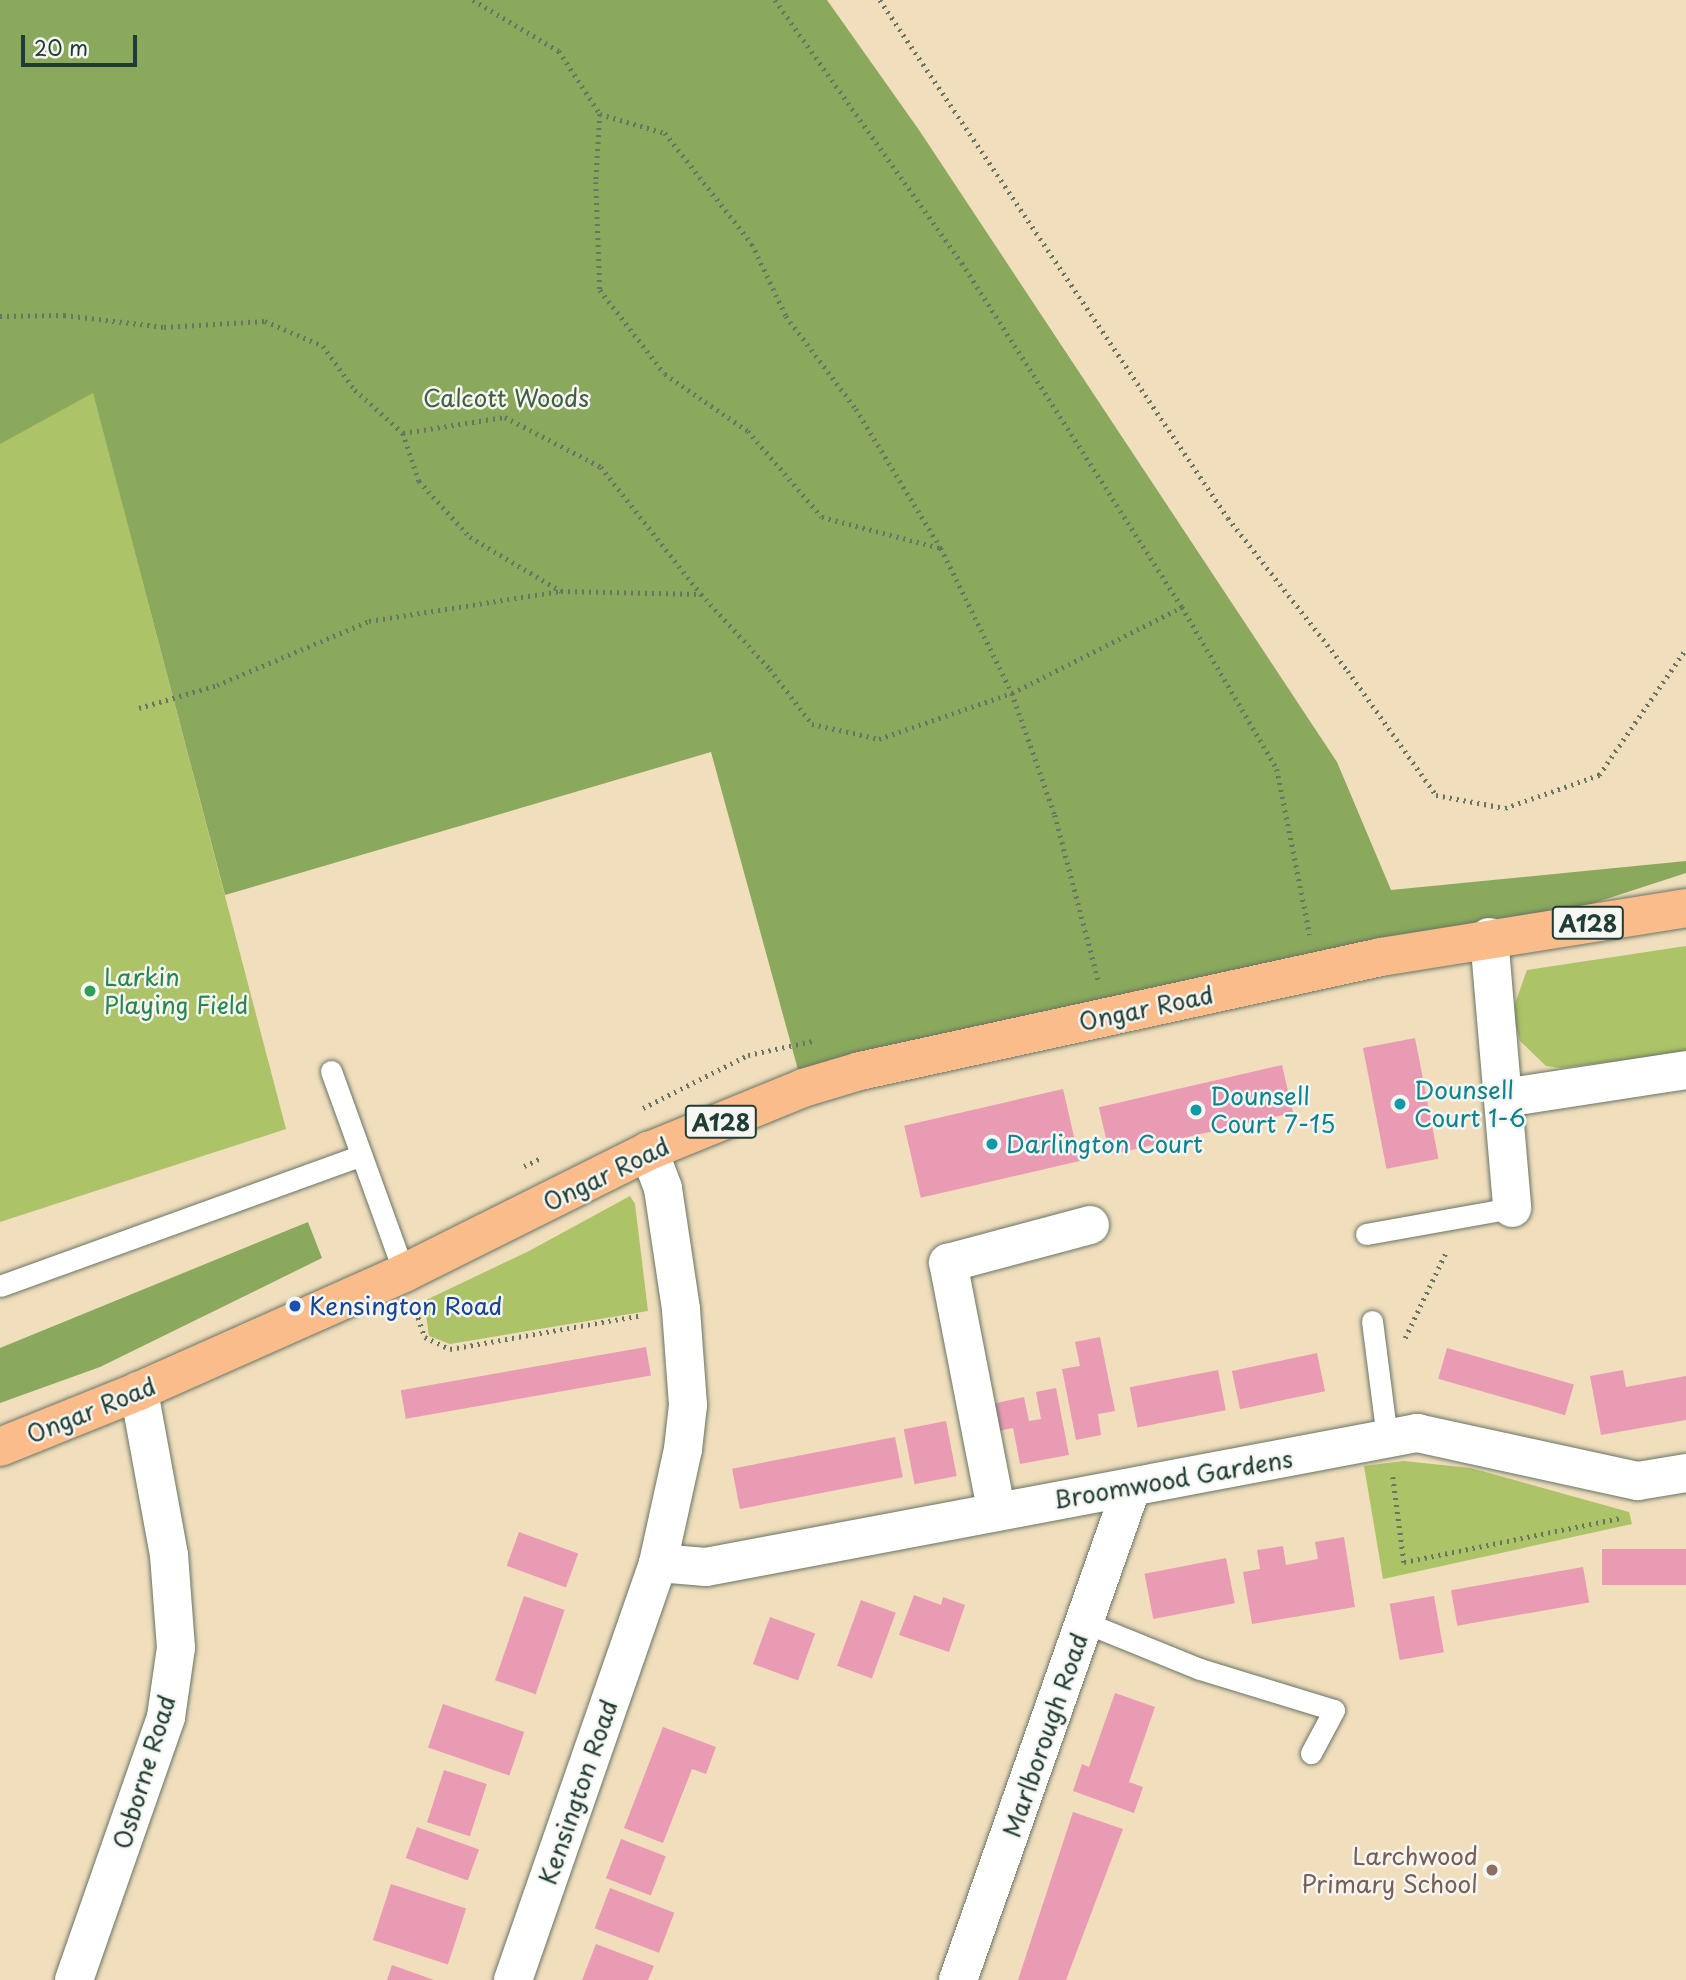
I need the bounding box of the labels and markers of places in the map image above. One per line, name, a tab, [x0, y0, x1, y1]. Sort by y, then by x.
place label: Larkin Playing Field	[104, 963, 250, 1019]
marker: Larkin Playing Field	[82, 983, 98, 999]
place label: Dounsell Court 1-6	[1414, 1076, 1527, 1132]
place label: Dounsell Court 7-15	[1210, 1082, 1334, 1138]
marker: Dounsell Court 1-6	[1392, 1096, 1408, 1112]
marker: Dounsell Court 7-15	[1188, 1102, 1204, 1118]
place label: Darlington Court	[1006, 1130, 1203, 1158]
marker: Darlington Court	[984, 1136, 1000, 1152]
place label: Kensington Road	[309, 1292, 502, 1320]
marker: Kensington Road	[287, 1298, 303, 1314]
place label: Larchwood Primary School	[1301, 1842, 1478, 1898]
marker: Larchwood Primary School	[1484, 1862, 1500, 1878]

